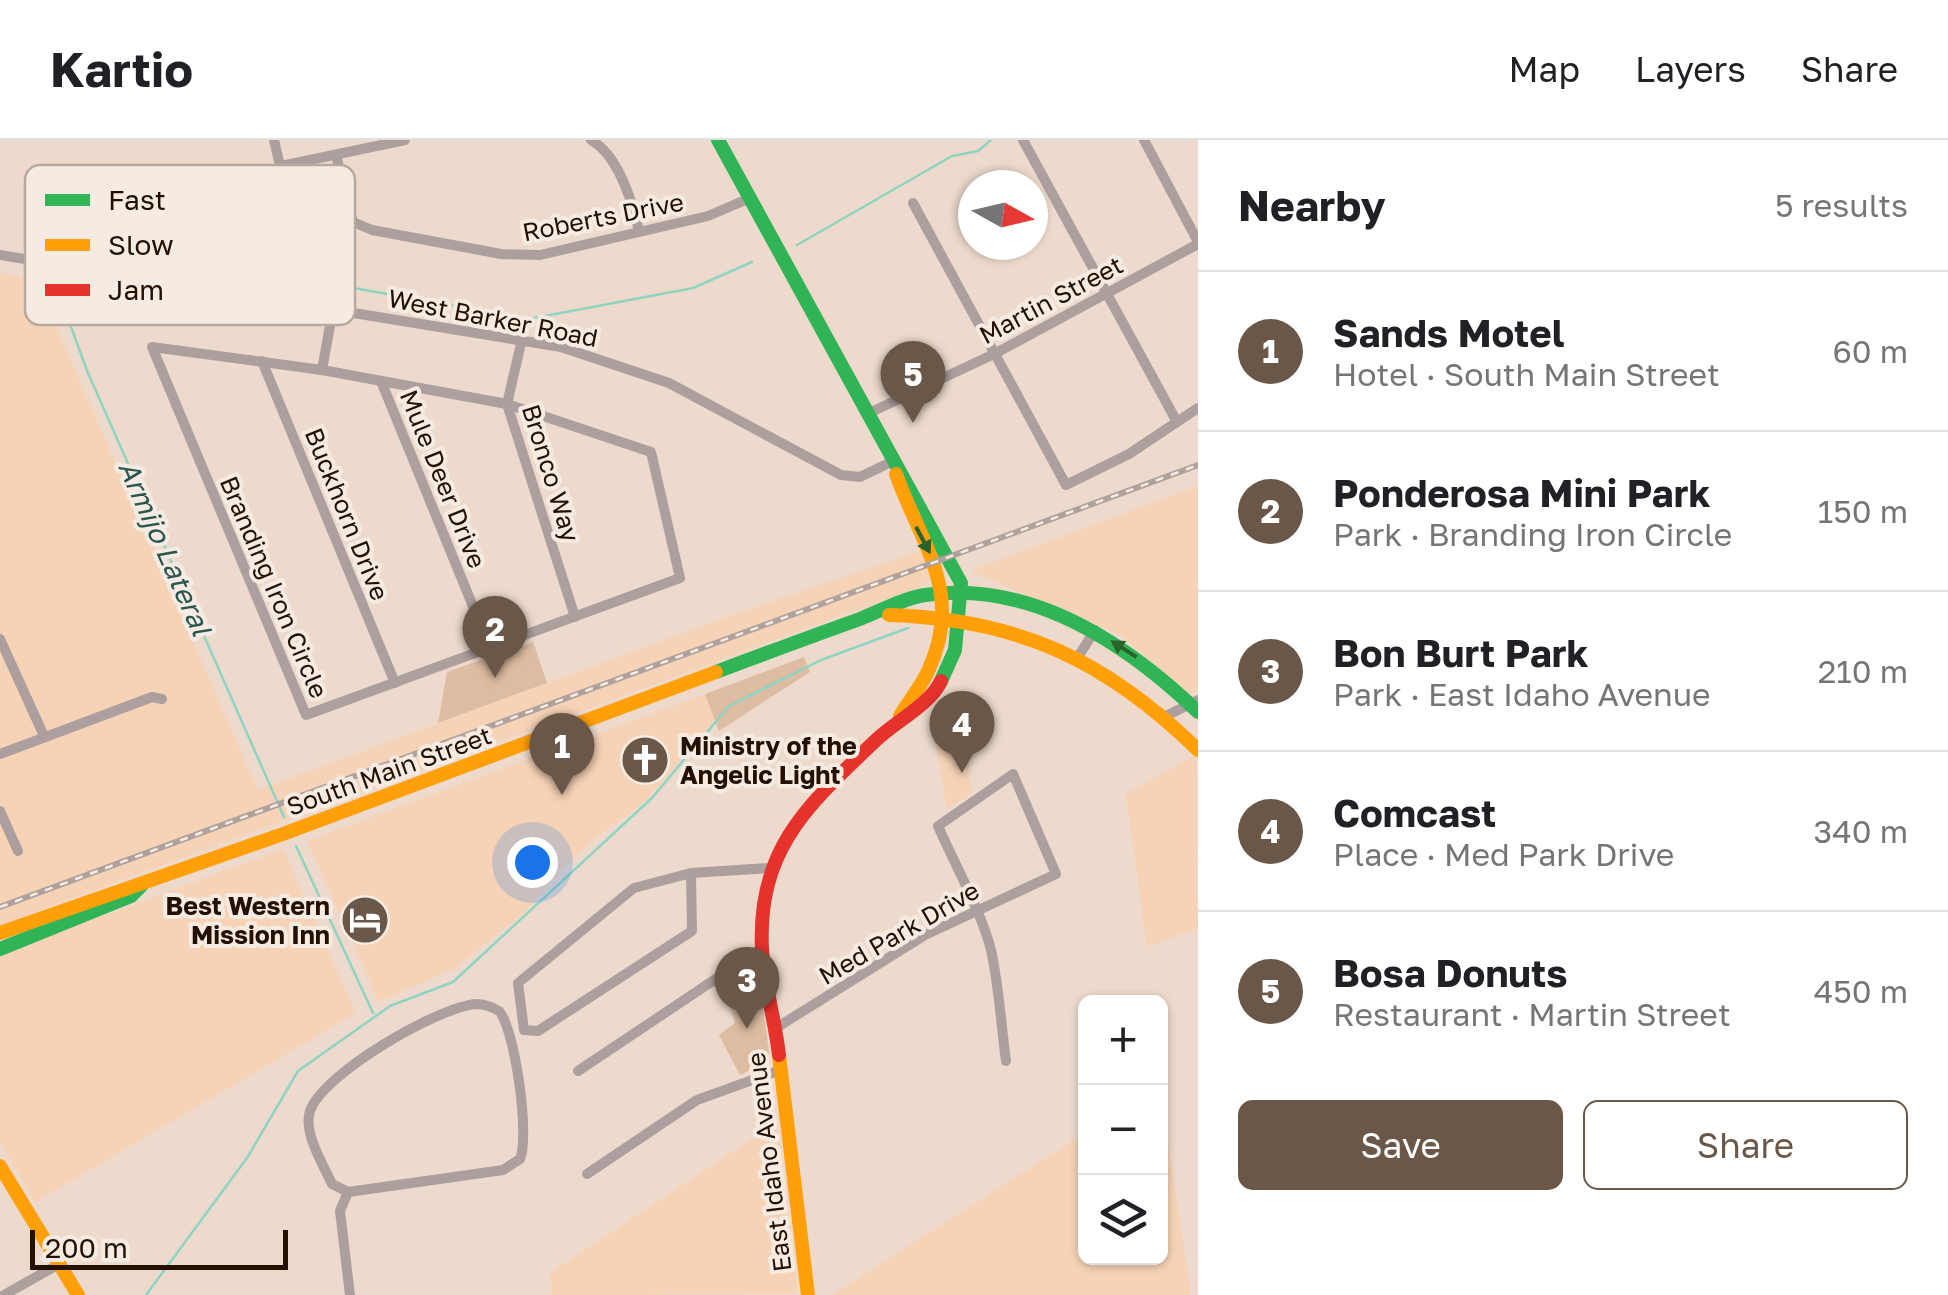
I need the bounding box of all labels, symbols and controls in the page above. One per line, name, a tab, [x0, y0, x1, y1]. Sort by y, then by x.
text: Kartio	[50, 40, 193, 98]
text: Map	[1509, 48, 1580, 90]
text: Layers	[1635, 48, 1746, 90]
text: Share	[1801, 48, 1898, 90]
legend	[25, 165, 355, 325]
north arrow	[958, 170, 1048, 260]
text: Nearby	[1238, 180, 1386, 230]
text: Fast	[108, 183, 166, 216]
street label: Roberts Drive	[520, 186, 686, 247]
text: 5 results	[1775, 186, 1908, 224]
text: Slow	[108, 228, 174, 261]
street label: Martin Street	[974, 249, 1128, 350]
text: Jam	[108, 273, 164, 306]
street label: West Barker Road	[386, 282, 601, 353]
text: Sands Motel	[1333, 310, 1564, 355]
text: 1	[1262, 332, 1279, 370]
text: 60 m	[1832, 332, 1908, 370]
pin: 5	[880, 340, 946, 423]
text: Hotel · South Main Street	[1333, 355, 1720, 393]
street label: Mule Deer Drive	[394, 385, 493, 573]
street label: Bronco Way	[516, 400, 587, 545]
street label: Buckhorn Drive	[299, 423, 396, 605]
water label: Armijo Lateral	[112, 455, 219, 641]
text: Ponderosa Mini Park	[1333, 470, 1711, 515]
street label: Branding Iron Circle	[214, 471, 335, 702]
text: 2	[1261, 492, 1280, 530]
text: 150 m	[1818, 492, 1908, 530]
text: Park · Branding Iron Circle	[1333, 515, 1732, 553]
one-way arrow	[915, 526, 932, 555]
pin: 2	[462, 596, 528, 678]
text: Bon Burt Park	[1333, 630, 1589, 675]
one-way arrow	[1111, 640, 1138, 658]
text: 3	[1261, 652, 1280, 690]
text: 210 m	[1818, 652, 1908, 690]
text: Park · East Idaho Avenue	[1333, 675, 1711, 713]
pin: 4	[930, 690, 994, 773]
pin: 1	[530, 712, 594, 795]
street label: South Main Street	[282, 719, 495, 822]
place label: Ministry of the Angelic Light	[680, 730, 857, 790]
church icon: Ministry of the Angelic Light	[619, 734, 671, 786]
text: Comcast	[1333, 790, 1496, 835]
text: 4	[1260, 812, 1281, 850]
text: 340 m	[1814, 812, 1908, 850]
text: Place · Med Park Drive	[1333, 835, 1674, 873]
your location	[507, 837, 558, 888]
street label: Med Park Drive	[813, 874, 984, 991]
place label: Best Western Mission Inn	[166, 890, 330, 950]
hotel icon: Best Western Mission Inn	[339, 894, 391, 946]
pin: 3	[714, 946, 780, 1029]
text: Bosa Donuts	[1333, 950, 1567, 995]
text: 5	[1261, 972, 1280, 1010]
text: 450 m	[1814, 972, 1908, 1010]
map controls	[1078, 995, 1168, 1265]
button: +	[1078, 995, 1168, 1085]
text: Restaurant · Martin Street	[1333, 995, 1731, 1033]
street label: East Idaho Avenue	[740, 1051, 797, 1274]
button: −	[1078, 1085, 1168, 1175]
button: Save	[1238, 1100, 1563, 1190]
button: Share	[1583, 1100, 1908, 1190]
button: layers	[1078, 1175, 1168, 1265]
scale bar	[30, 1225, 288, 1270]
text: 200 m	[45, 1231, 128, 1264]

